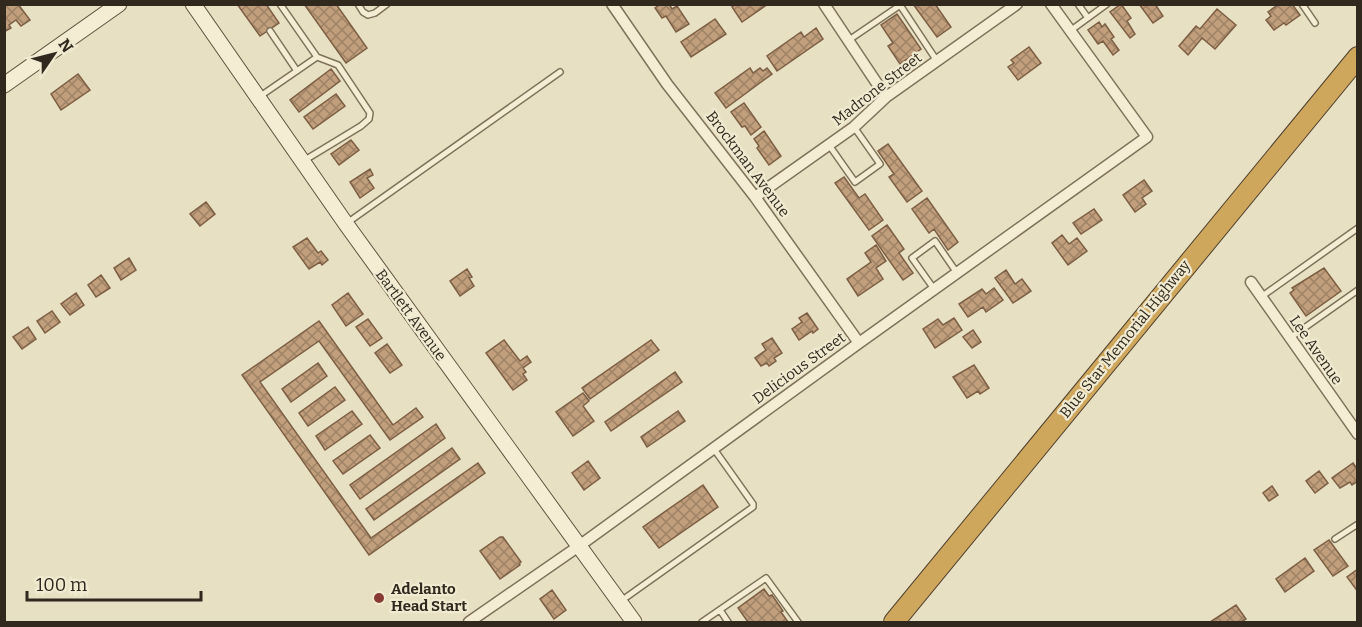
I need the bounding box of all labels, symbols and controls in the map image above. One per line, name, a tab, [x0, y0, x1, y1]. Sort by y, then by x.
north arrow	[24, 24, 84, 84]
text: N	[55, 35, 77, 56]
street label: Madrone Street	[829, 48, 926, 129]
street label: Brockman Avenue	[702, 108, 794, 220]
street label: Blue Star Memorial Highway	[1056, 256, 1194, 421]
street label: Bartlett Avenue	[372, 266, 450, 364]
street label: Lee Avenue	[1286, 312, 1346, 388]
street label: Delicious Street	[749, 328, 849, 408]
scale bar	[27, 564, 201, 602]
text: 100 m	[36, 574, 87, 596]
place label: Adelanto Head Start	[391, 580, 467, 615]
marker: Adelanto Head Start	[372, 591, 386, 605]

